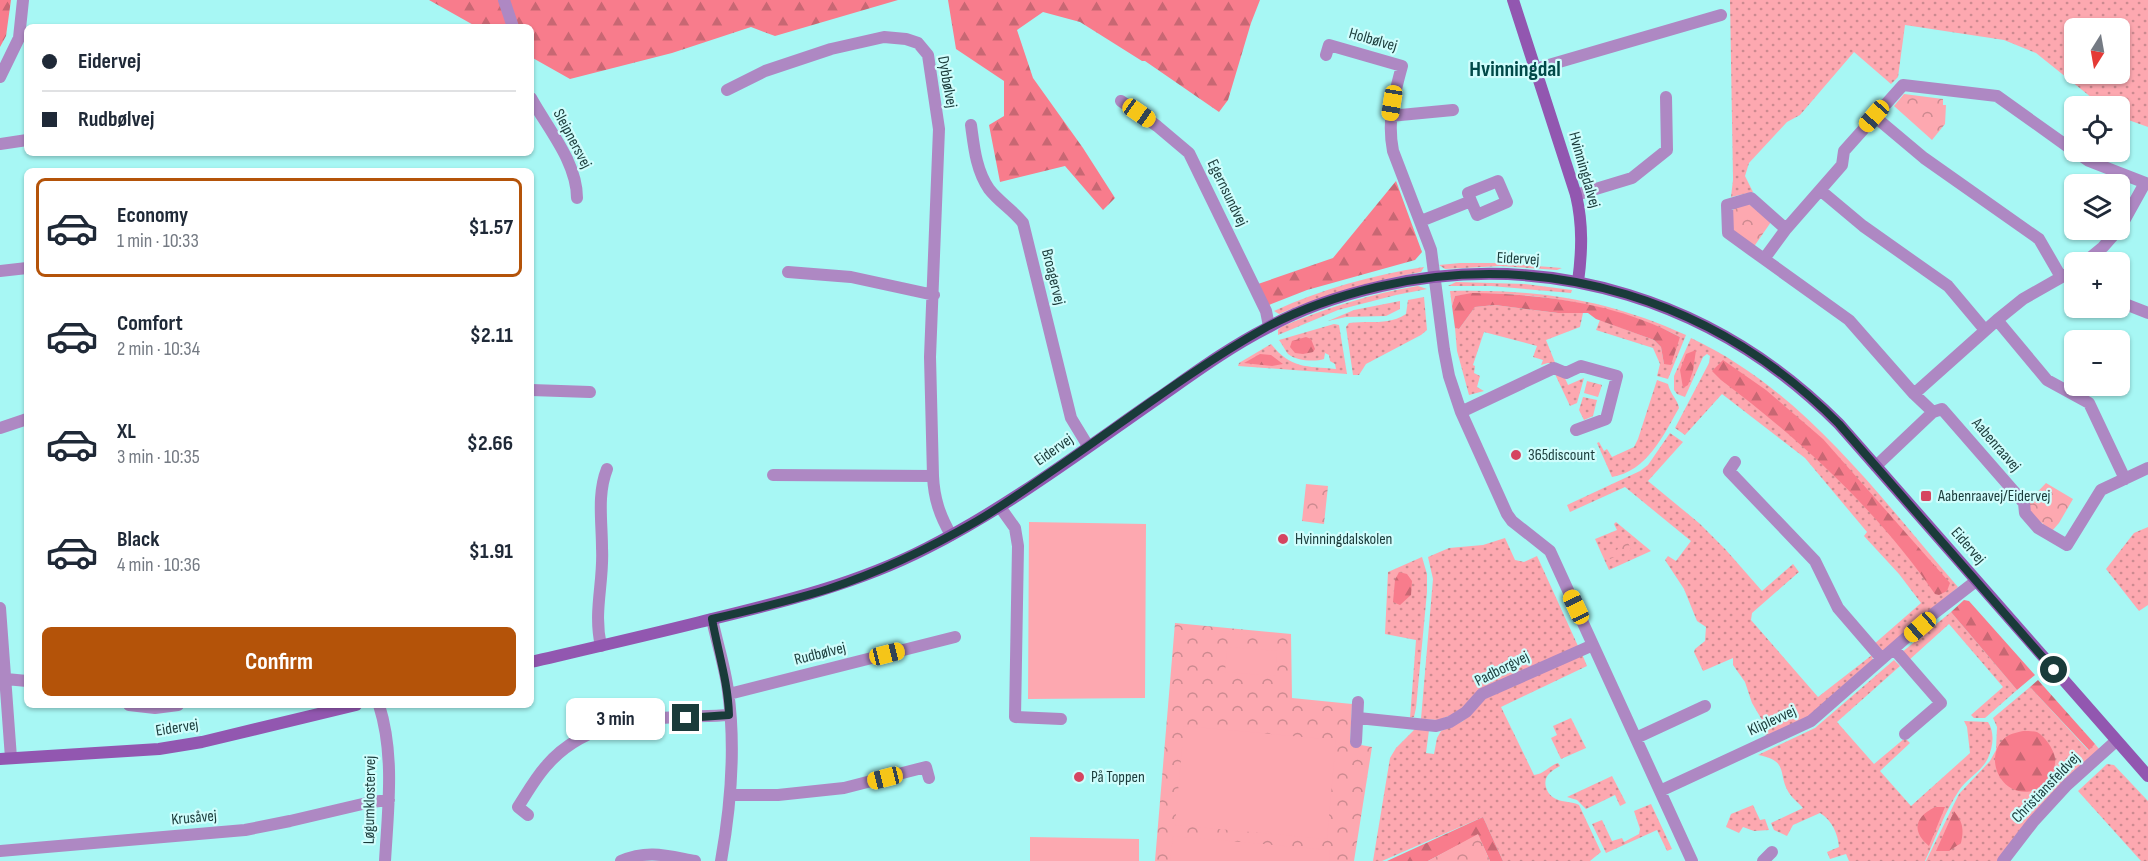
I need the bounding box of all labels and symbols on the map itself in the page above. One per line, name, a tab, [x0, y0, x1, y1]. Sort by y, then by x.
north arrow	[2064, 18, 2130, 84]
street label: Holbølvej	[1347, 24, 1399, 56]
street label: Dybbølvej	[933, 55, 961, 110]
district label: Hvinningdal	[1469, 56, 1561, 83]
car	[1380, 84, 1404, 122]
car	[1119, 95, 1159, 131]
car	[1855, 97, 1893, 135]
street label: Sleipnersvej	[548, 106, 596, 172]
street label: Hvinningdalvej	[1564, 130, 1604, 210]
street label: Egernsundvej	[1203, 156, 1251, 230]
street label: Broagervej	[1037, 247, 1069, 307]
street label: Eidervej	[1496, 248, 1540, 270]
street label: Aabenraavej	[1967, 413, 2025, 476]
street label: Eidervej	[1031, 430, 1077, 470]
place label: 365discount	[1528, 446, 1595, 465]
marker: 365discount	[1509, 448, 1523, 462]
place label: Aabenraavej/Eidervej	[1937, 487, 2051, 506]
marker: Aabenraavej/Eidervej	[1919, 489, 1933, 503]
street label: Eidervej	[1947, 524, 1989, 568]
place label: Hvinningdalskolen	[1295, 530, 1392, 549]
marker: Hvinningdalskolen	[1276, 532, 1290, 546]
car	[1560, 587, 1592, 627]
car	[1901, 608, 1939, 646]
street label: Rudbølvej	[792, 638, 848, 670]
car	[867, 641, 907, 667]
street label: Padborgvej	[1472, 647, 1532, 691]
route start	[2040, 656, 2067, 683]
callout: 3 min	[566, 697, 665, 739]
street label: Kliplevvej	[1745, 702, 1799, 740]
route end	[672, 704, 699, 731]
street label: Eidervej	[154, 715, 200, 741]
street label: Christiansfeldvej	[2008, 749, 2084, 827]
street label: Løgumklostervej	[360, 755, 380, 844]
car	[865, 765, 905, 791]
place label: På Toppen	[1091, 768, 1145, 787]
marker: På Toppen	[1072, 770, 1086, 784]
street label: Krusåvej	[170, 807, 218, 829]

